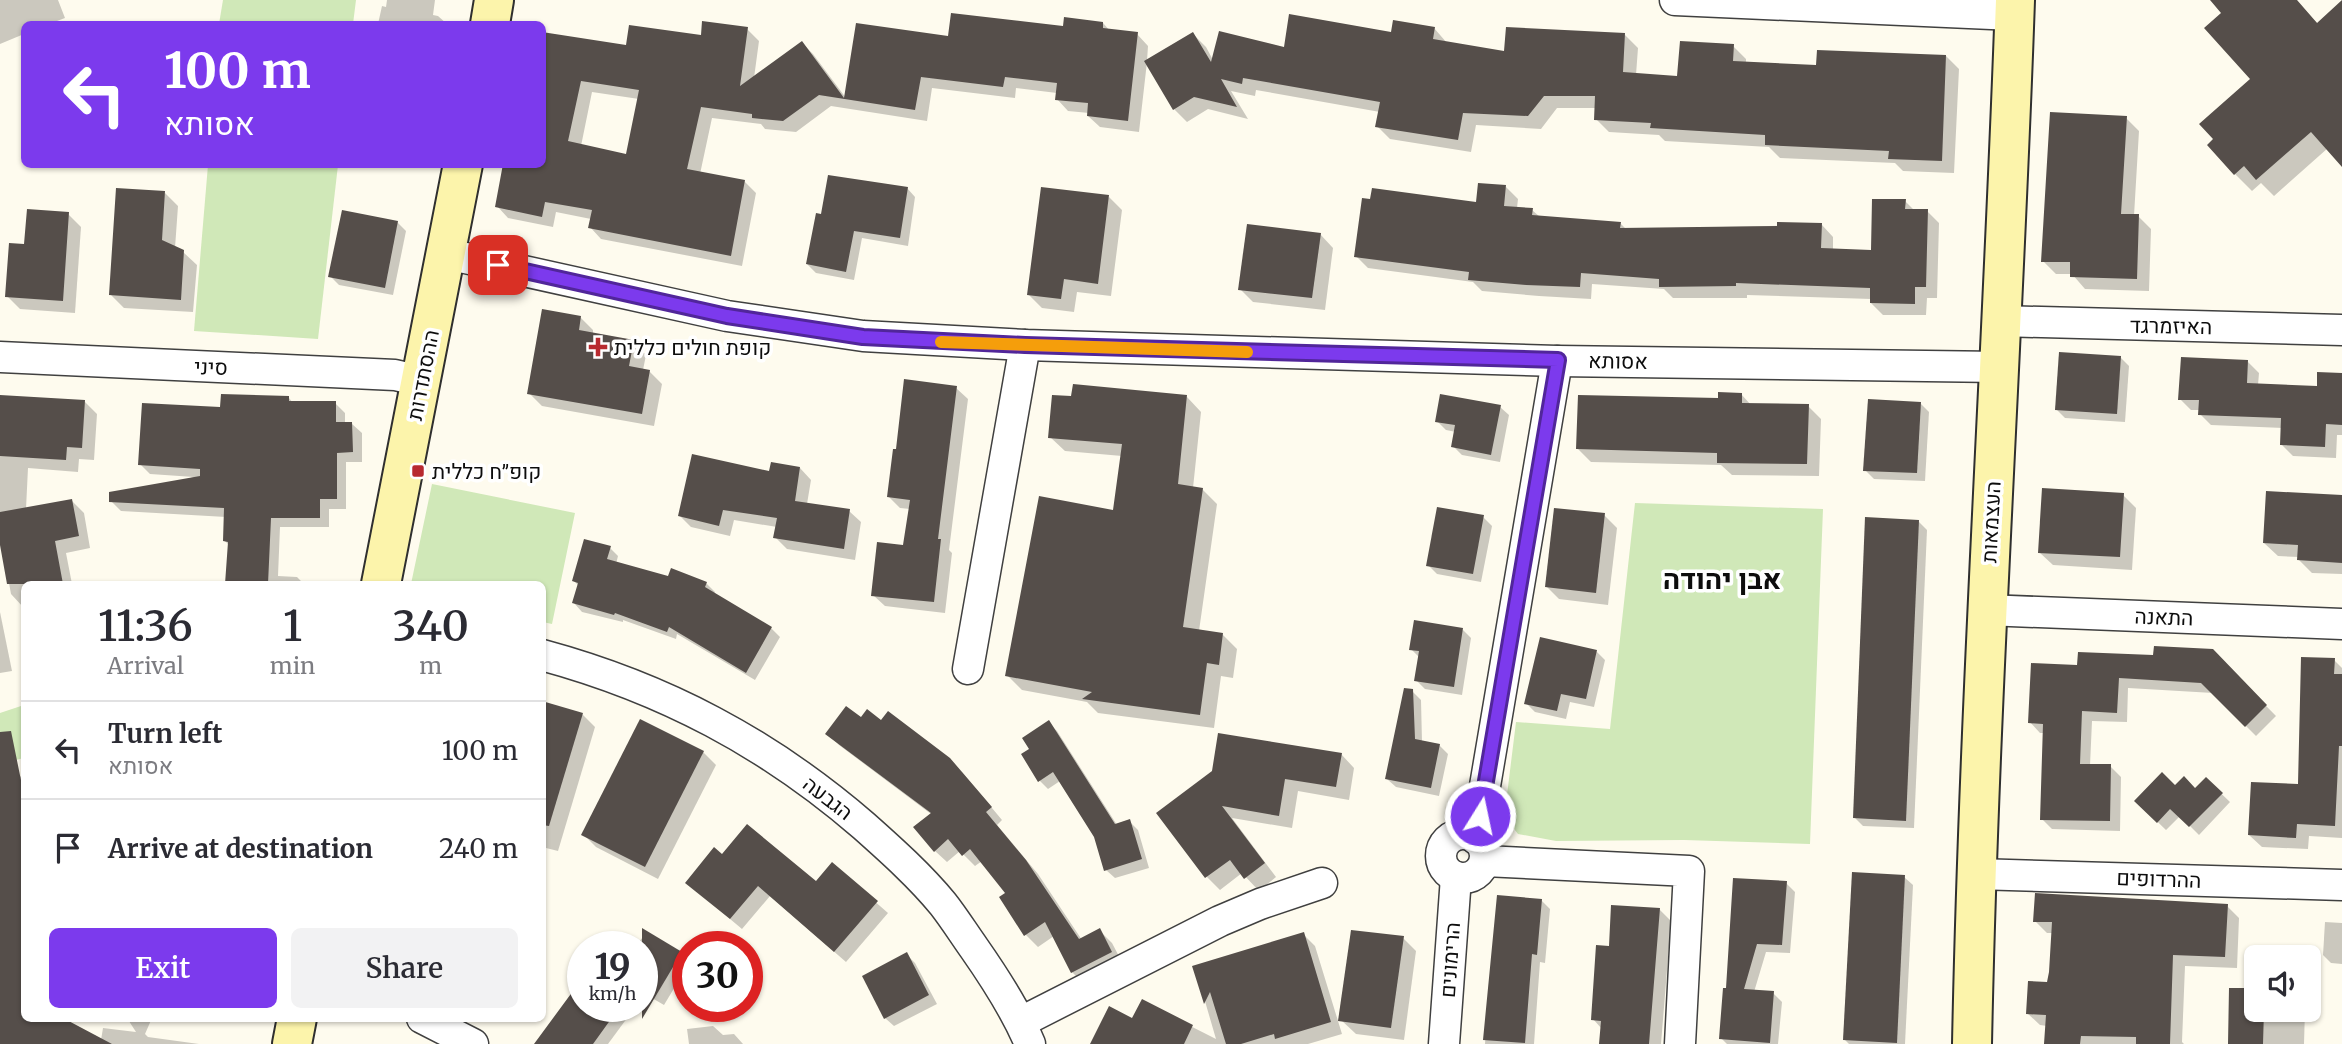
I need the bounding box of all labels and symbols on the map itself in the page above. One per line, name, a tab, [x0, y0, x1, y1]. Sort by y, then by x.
pin	[468, 235, 528, 295]
street label: האיזמרגד	[2130, 312, 2212, 340]
street label: ההסתדרות	[401, 327, 445, 423]
place label: קופת חולים כללית	[614, 334, 771, 361]
marker: קופת חולים כללית	[588, 337, 608, 357]
street label: אסותא	[1588, 347, 1648, 375]
street label: סיני	[194, 353, 228, 381]
place label: קופ״ח כללית	[432, 458, 541, 485]
marker: קופ״ח כללית	[410, 463, 426, 479]
street label: העצמאות	[1975, 480, 2007, 564]
district label: אבן יהודה	[1663, 561, 1781, 597]
street label: התאנה	[2134, 602, 2194, 632]
street label: הגבעה	[798, 770, 858, 826]
position arrow	[1443, 779, 1517, 853]
street label: ההרדופים	[2116, 864, 2202, 894]
street label: הרימונים	[1434, 921, 1466, 999]
speed limit sign: 30	[672, 931, 763, 1022]

